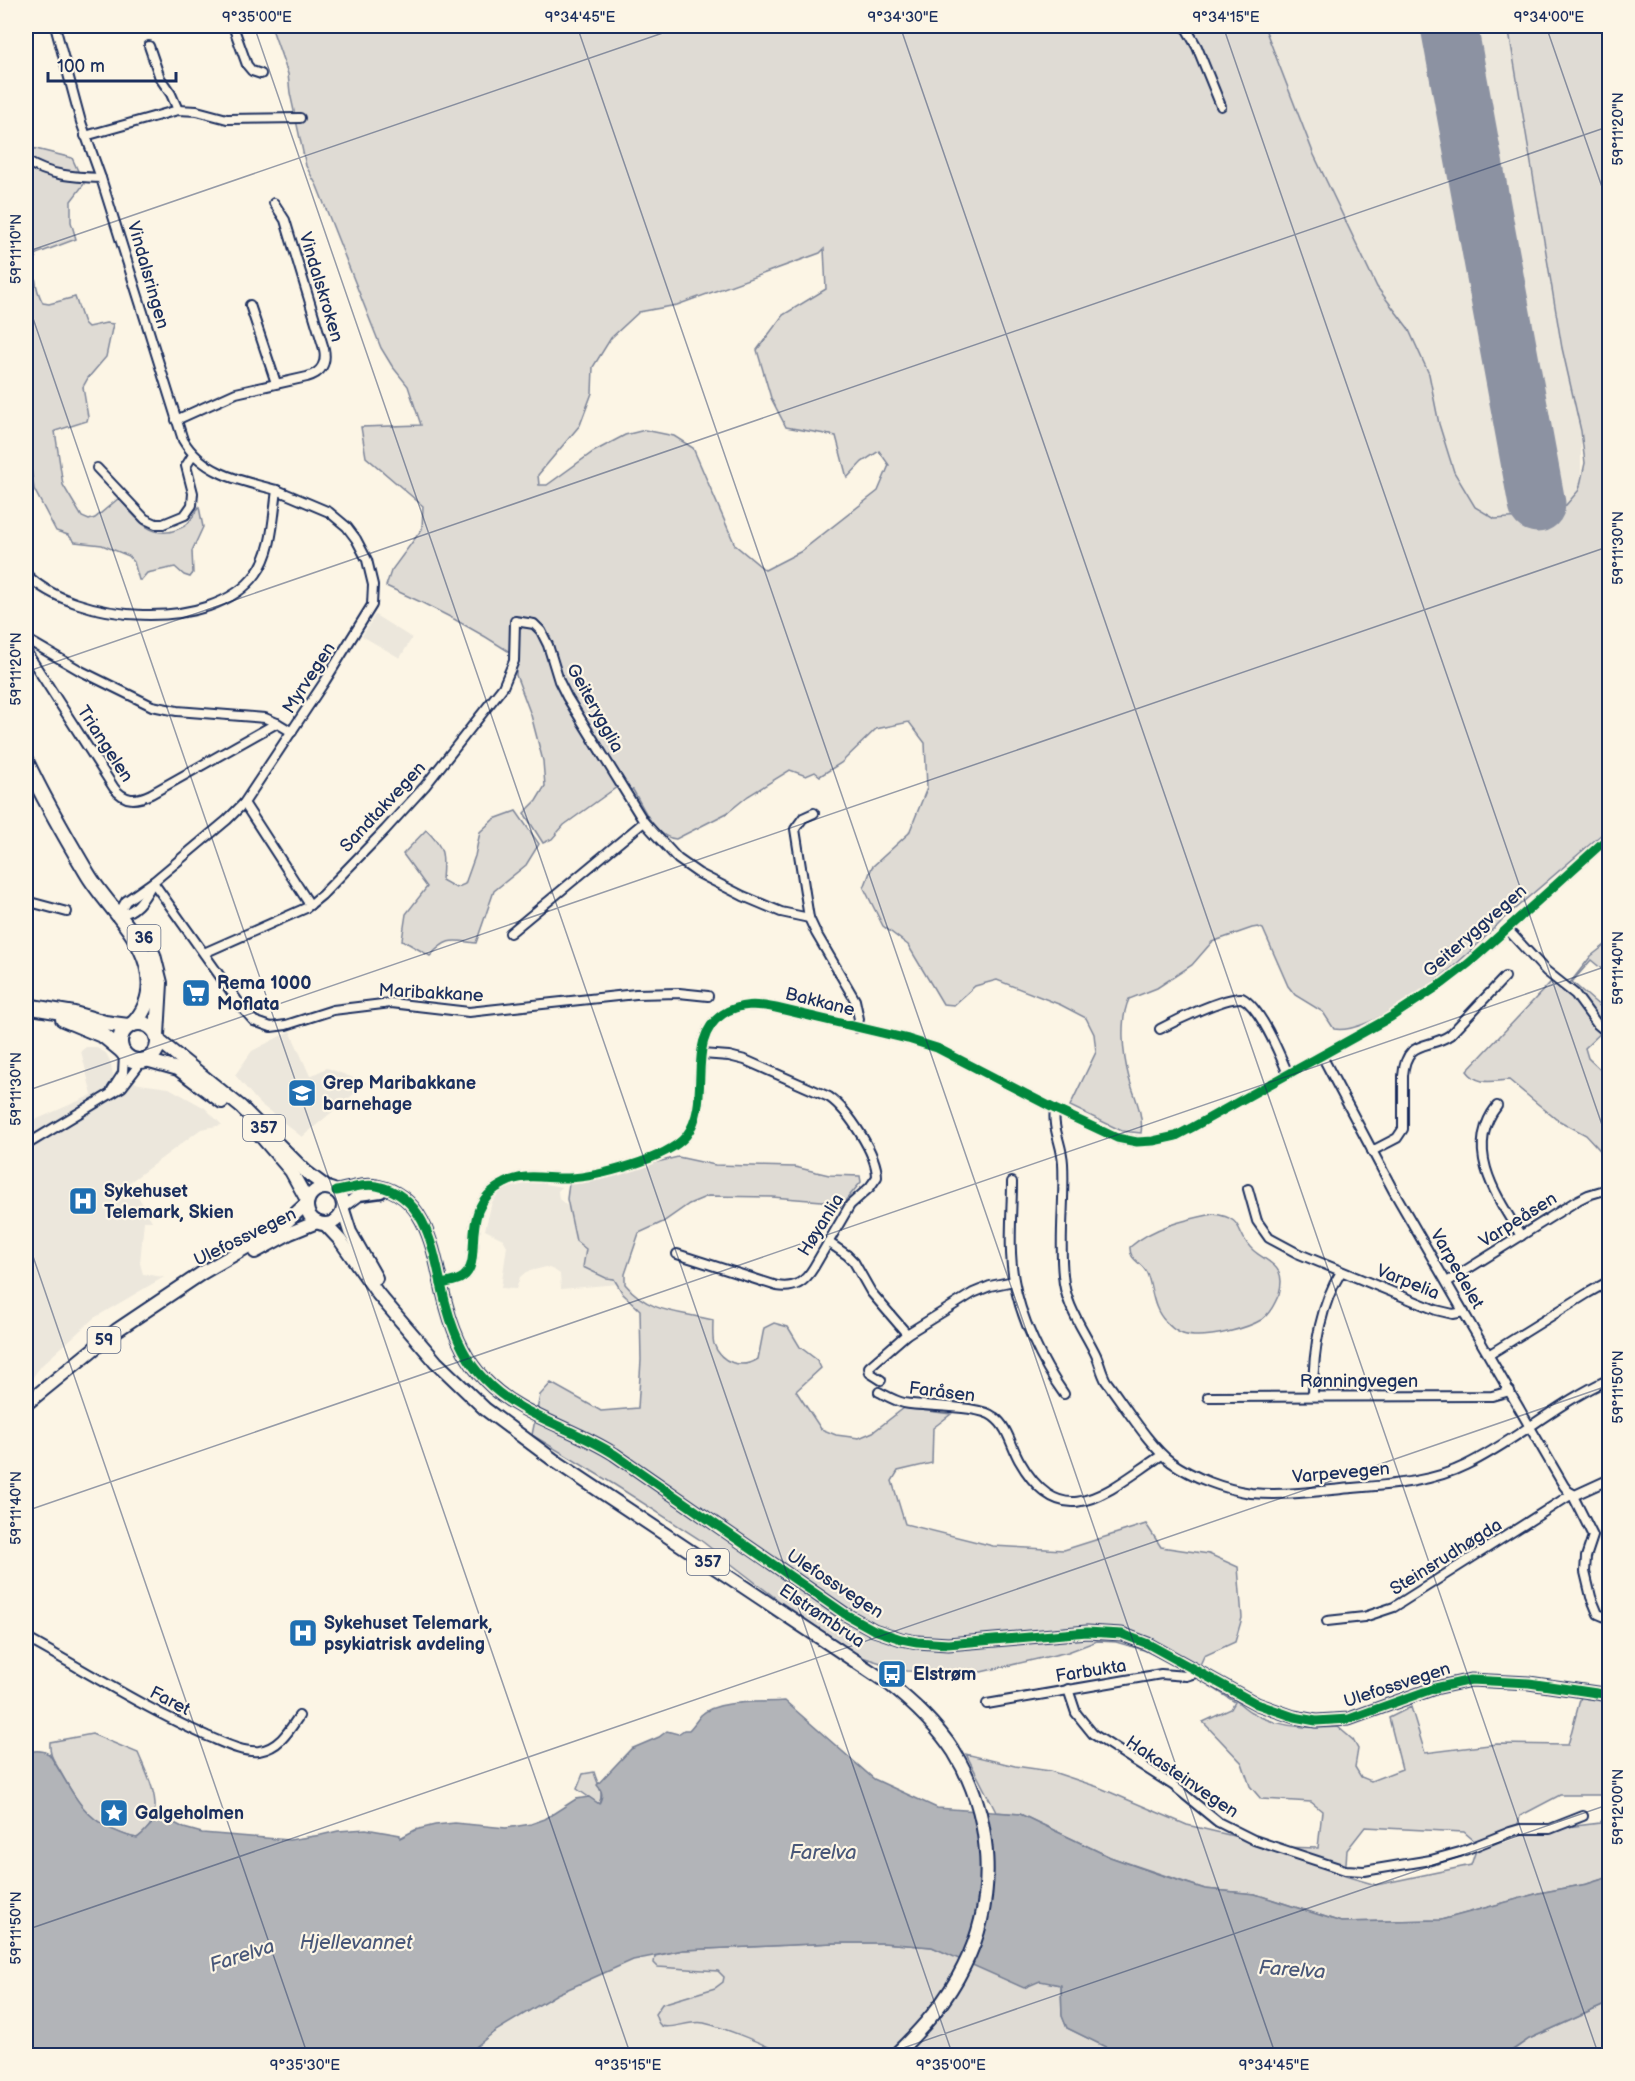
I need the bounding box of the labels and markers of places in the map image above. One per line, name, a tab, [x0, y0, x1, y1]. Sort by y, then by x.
place label: Rema 1000 Moflata	[217, 973, 311, 1015]
supermarket icon: Rema 1000 Moflata	[180, 977, 212, 1009]
place label: Grep Maribakkane barnehage	[323, 1073, 476, 1115]
school or university icon: Grep Maribakkane barnehage	[286, 1077, 318, 1109]
place label: Sykehuset Telemark, Skien	[104, 1181, 234, 1223]
hospital icon: Sykehuset Telemark, Skien	[67, 1185, 99, 1217]
place label: Sykehuset Telemark, psykiatrisk avdeling	[324, 1613, 492, 1655]
hospital icon: Sykehuset Telemark, psykiatrisk avdeling	[287, 1617, 319, 1649]
bus stop icon: Elstrøm	[876, 1658, 908, 1690]
place label: Elstrøm	[913, 1664, 976, 1685]
place icon: Galgeholmen	[98, 1797, 130, 1829]
place label: Galgeholmen	[135, 1803, 244, 1824]

